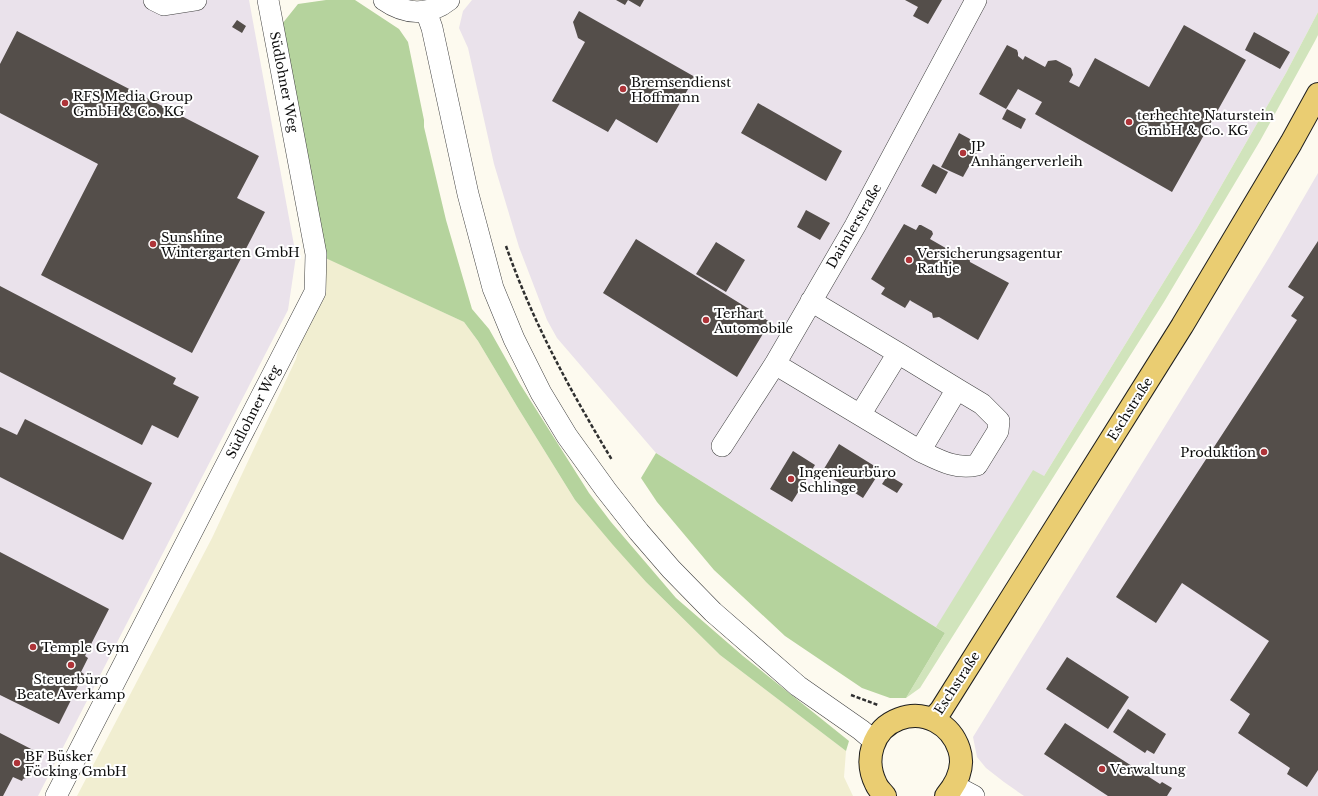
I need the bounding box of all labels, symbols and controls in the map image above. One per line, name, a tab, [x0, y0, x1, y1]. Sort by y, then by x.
street label: Südlohner Weg	[266, 30, 302, 134]
place label: Bremsendienst Hoffmann	[631, 74, 731, 106]
marker: Bremsendienst Hoffmann	[618, 84, 628, 94]
place label: RFS Media Group GmbH & Co. KG	[73, 88, 193, 120]
marker: RFS Media Group GmbH & Co. KG	[60, 98, 70, 108]
place label: terhechte Naturstein GmbH & Co. KG	[1137, 107, 1274, 139]
marker: terhechte Naturstein GmbH & Co. KG	[1124, 117, 1134, 127]
place label: JP Anhängerverleih	[969, 138, 1083, 170]
marker: JP Anhängerverleih	[958, 148, 968, 158]
street label: Daimlerstraße	[823, 180, 885, 272]
place label: Sunshine Wintergarten GmbH	[160, 229, 300, 261]
marker: Sunshine Wintergarten GmbH	[148, 239, 158, 249]
place label: Versicherungsagentur Rathje	[916, 245, 1063, 277]
marker: Versicherungsagentur Rathje	[904, 255, 914, 265]
place label: Terhart Automobile	[713, 305, 793, 337]
marker: Terhart Automobile	[701, 315, 711, 325]
street label: Südlohner Weg	[222, 362, 284, 462]
street label: Eschstraße	[1104, 374, 1156, 444]
place label: Produktion	[1180, 444, 1256, 461]
marker: Produktion	[1259, 447, 1269, 457]
place label: Ingenieurbüro Schlinge	[799, 464, 896, 496]
marker: Ingenieurbüro Schlinge	[786, 474, 796, 484]
place label: Temple Gym	[41, 639, 129, 656]
marker: Temple Gym	[28, 642, 38, 652]
street label: Eschstraße	[930, 648, 984, 718]
marker: Steuerbüro Beate Averkamp	[66, 660, 76, 670]
place label: Steuerbüro Beate Averkamp	[17, 671, 126, 703]
place label: BF Büsker Föcking GmbH	[25, 748, 127, 780]
marker: BF Büsker Föcking GmbH	[12, 758, 22, 768]
place label: Verwaltung	[1109, 761, 1186, 778]
marker: Verwaltung	[1097, 764, 1107, 774]

